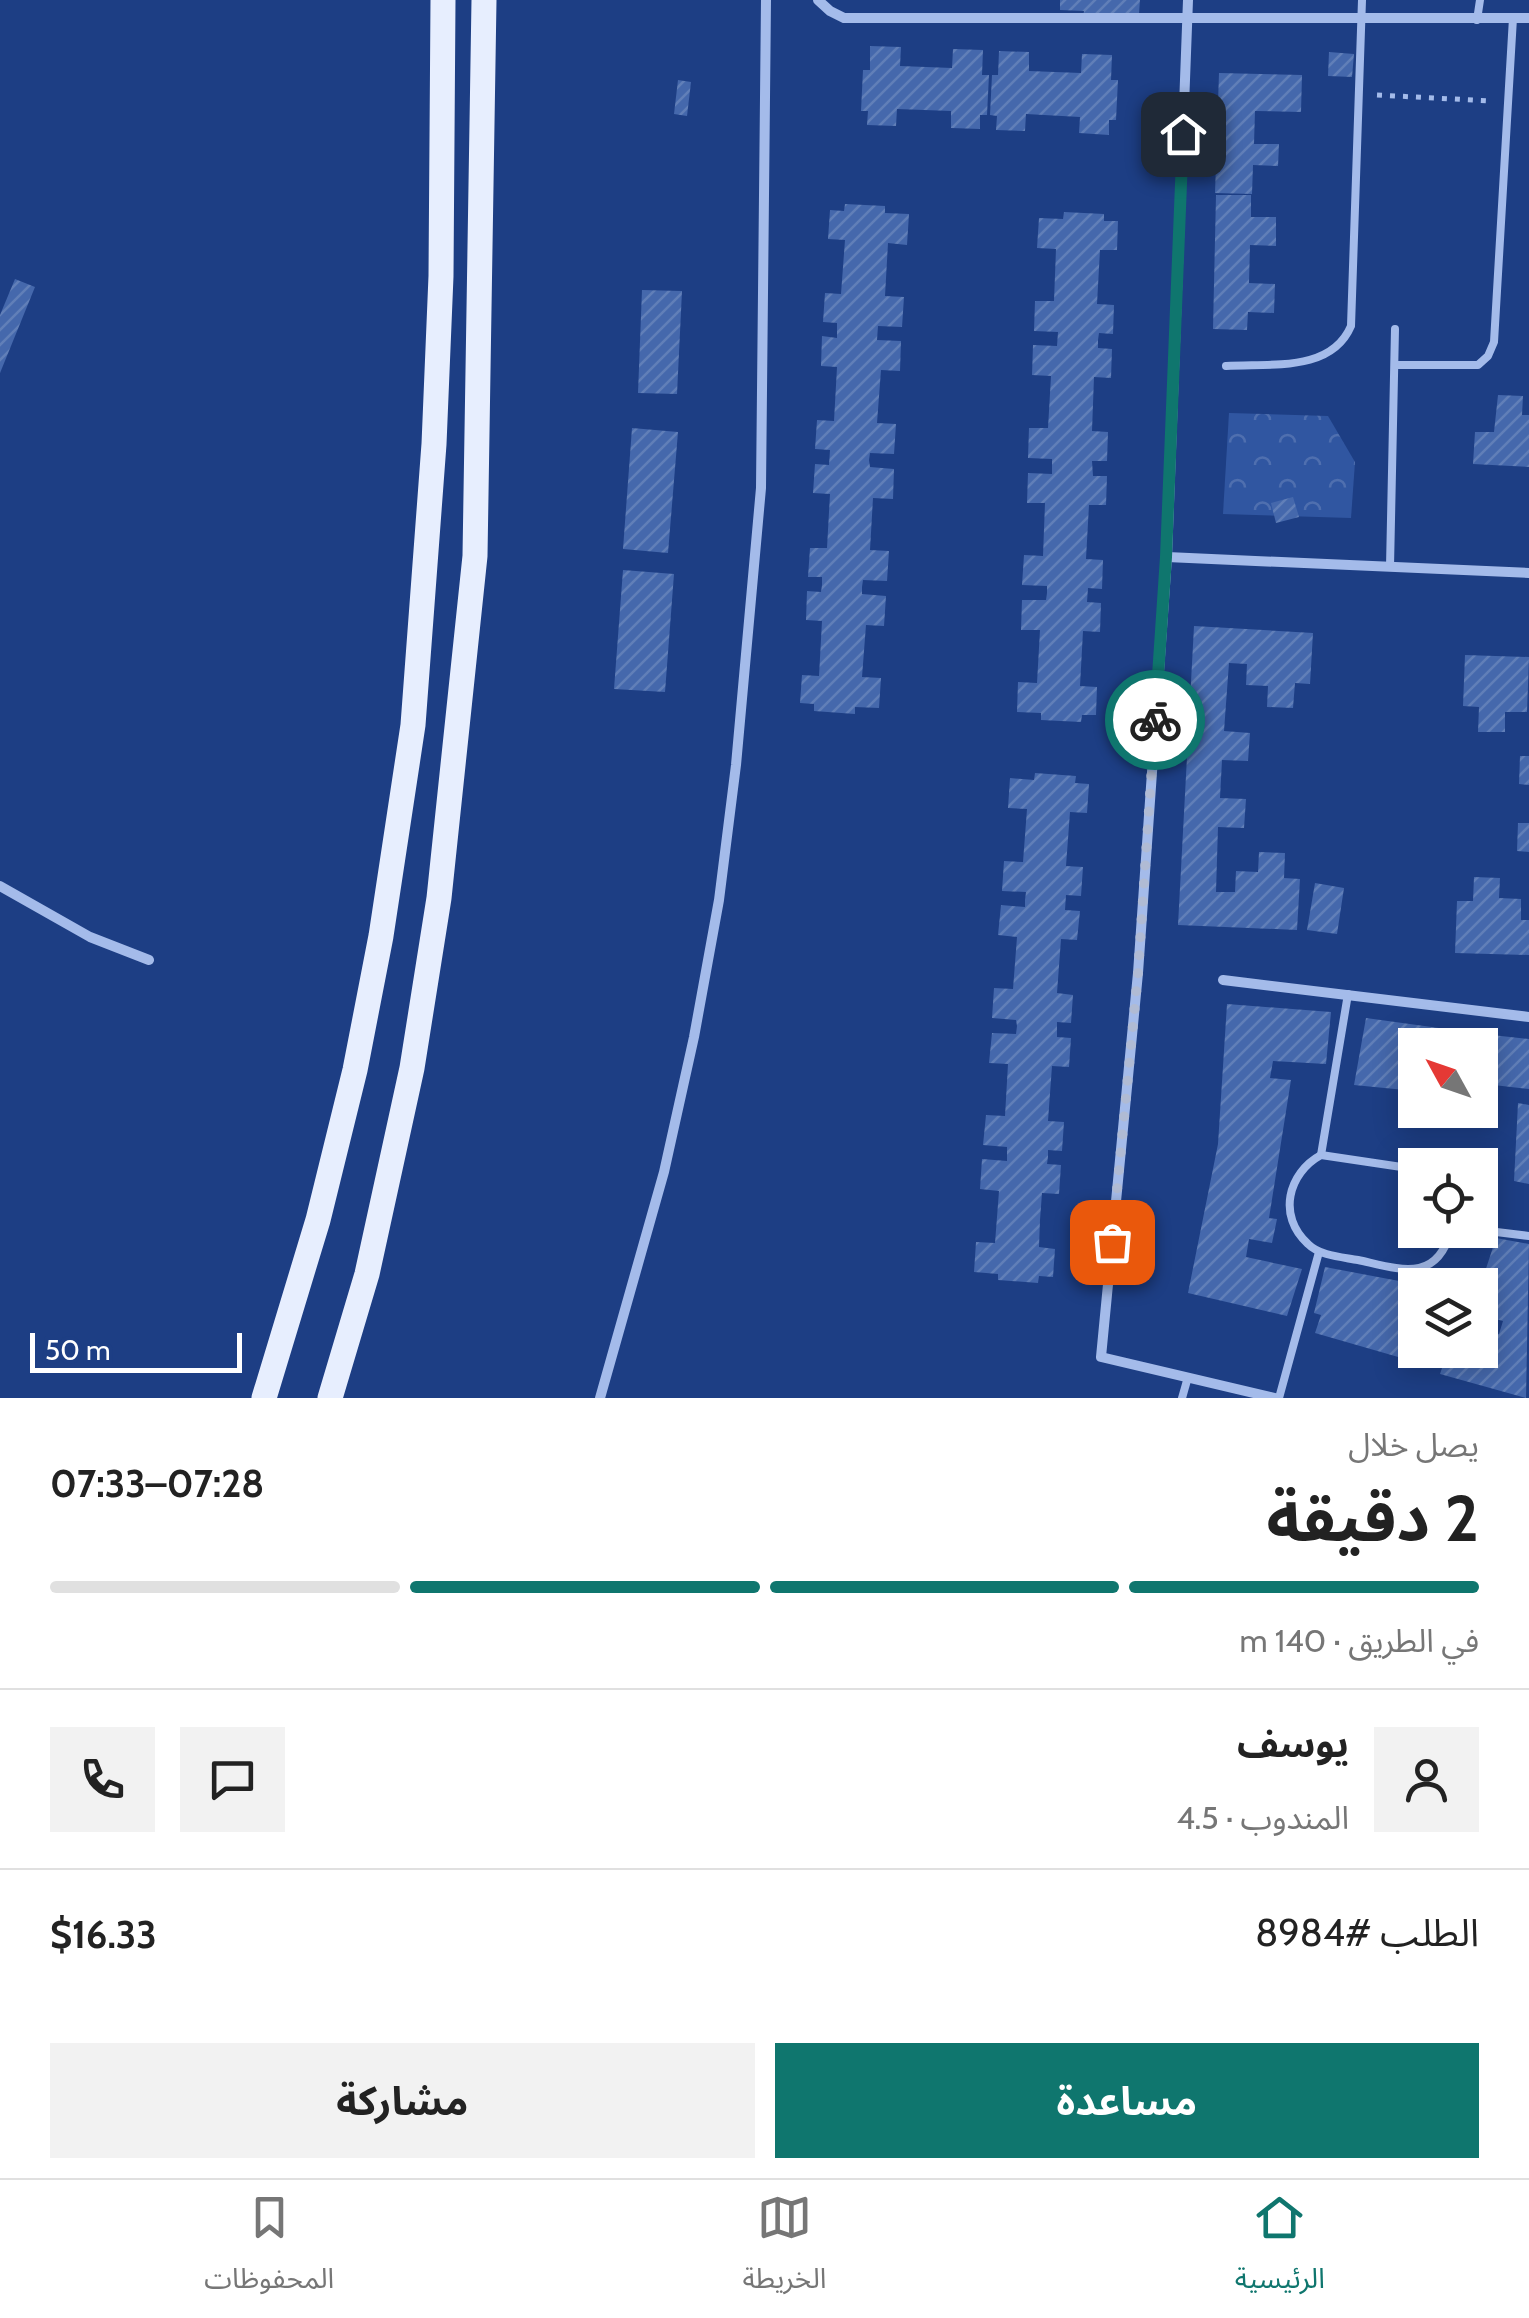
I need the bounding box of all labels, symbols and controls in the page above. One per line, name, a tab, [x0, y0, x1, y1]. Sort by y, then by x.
pin	[1141, 92, 1226, 177]
icon: home	[1156, 107, 1211, 162]
courier	[1105, 670, 1205, 770]
icon: bike	[1128, 693, 1183, 748]
north arrow	[1398, 1028, 1498, 1128]
map controls	[1398, 1028, 1498, 1368]
button: locate	[1398, 1148, 1498, 1248]
pin	[1070, 1200, 1155, 1285]
icon: bag	[1085, 1215, 1140, 1270]
button: layers	[1398, 1268, 1498, 1368]
scale bar	[30, 1328, 242, 1372]
text: 50 m	[45, 1333, 111, 1367]
text: يصل خلال	[1348, 1425, 1479, 1464]
text: 07:28–07:33	[50, 1460, 264, 1507]
text: 2 دقيقة	[1266, 1478, 1479, 1557]
text: في الطريق · 140 m	[1240, 1621, 1479, 1660]
text: يوسف	[1237, 1720, 1349, 1767]
button: phone	[50, 1727, 155, 1832]
button: chat	[180, 1727, 285, 1832]
button: person	[1374, 1727, 1479, 1832]
text: المندوب · 4.5	[1176, 1798, 1349, 1837]
text: الطلب #8984	[1255, 1909, 1479, 1956]
text: $16.33	[50, 1911, 157, 1958]
button: مشاركة	[50, 2043, 755, 2158]
button: مساعدة	[775, 2043, 1479, 2158]
tab: المحفوظات	[204, 2190, 334, 2309]
tab: الخريطة	[743, 2190, 826, 2309]
tab: الرئيسية	[1235, 2190, 1325, 2309]

